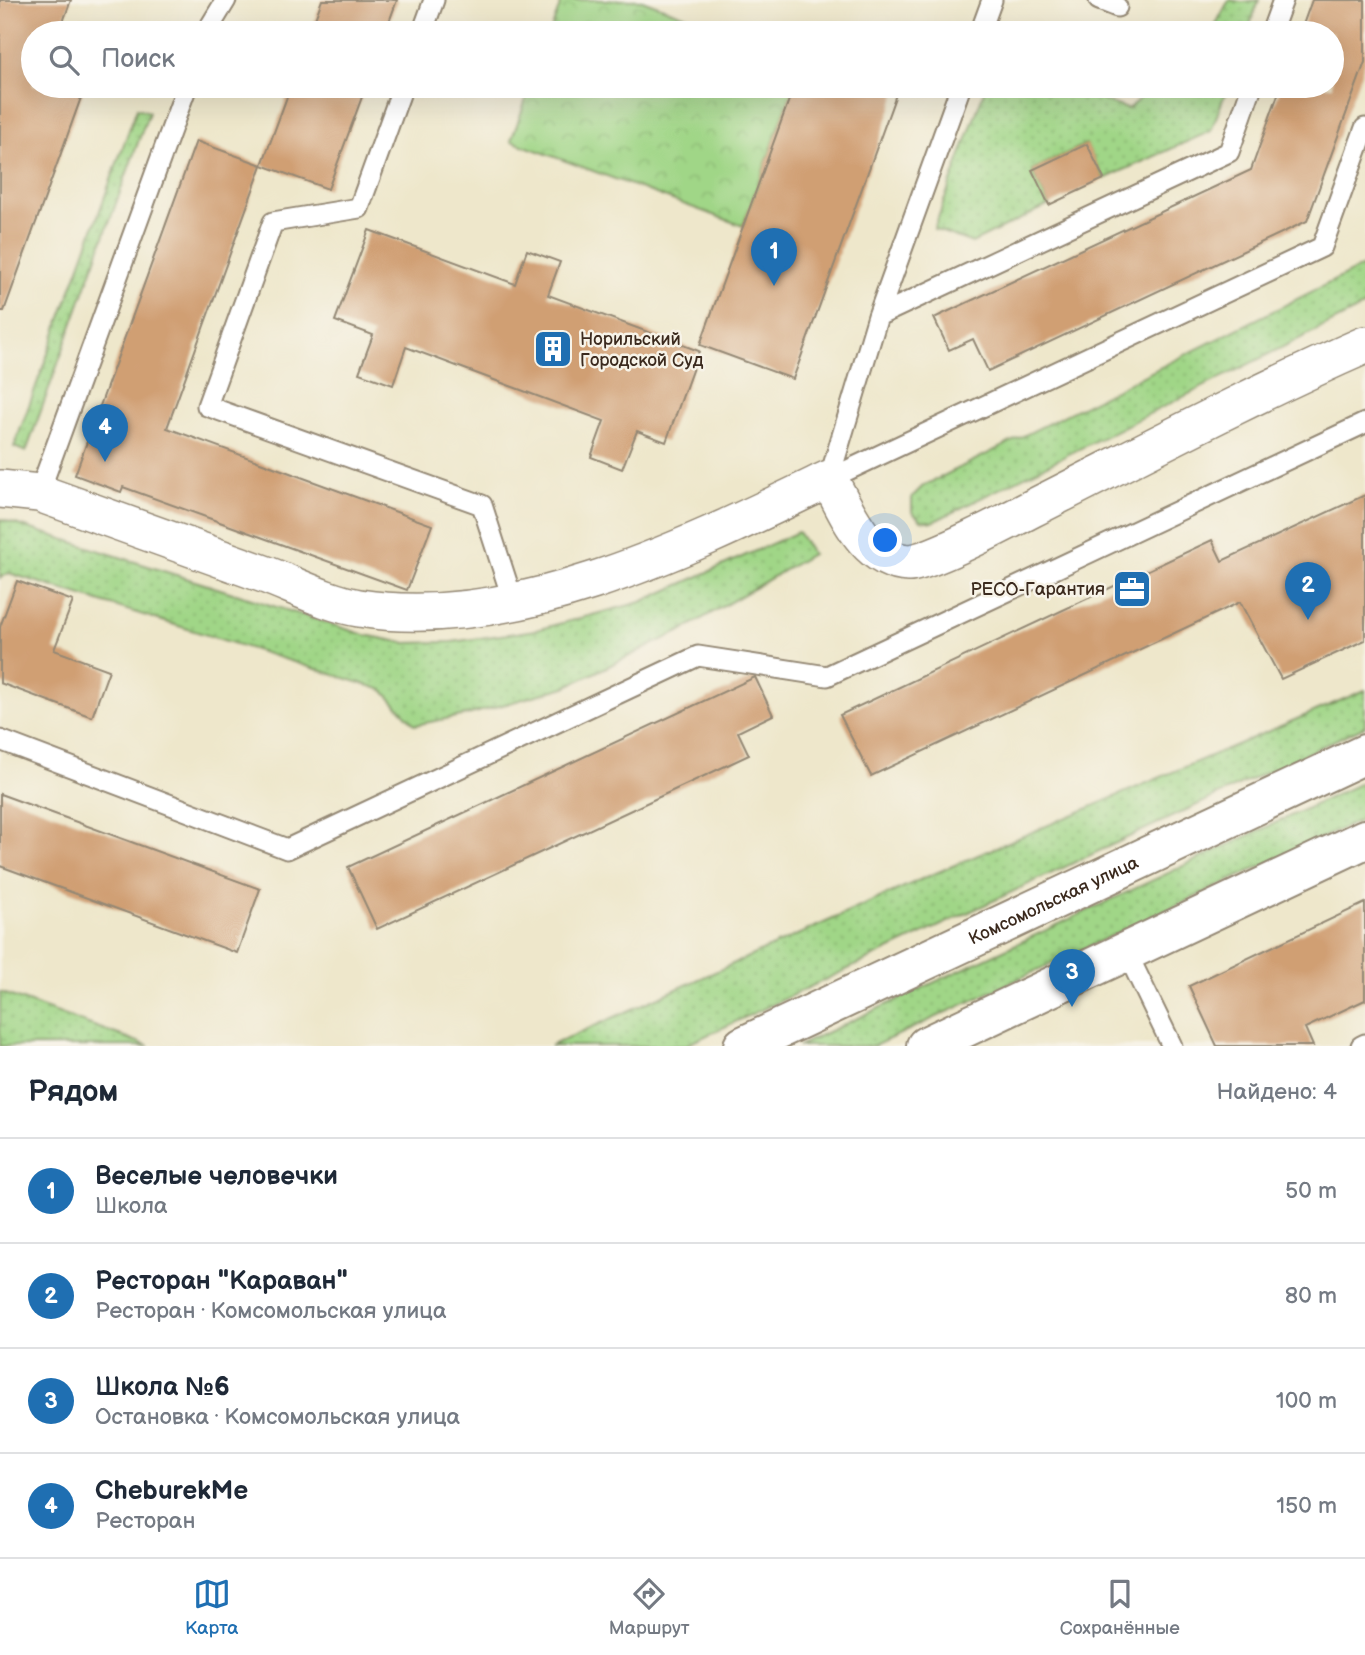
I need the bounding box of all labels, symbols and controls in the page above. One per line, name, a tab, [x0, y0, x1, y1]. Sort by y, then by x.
search box	[21, 21, 1344, 98]
icon: search	[45, 41, 83, 79]
text: Поиск	[101, 44, 175, 75]
pin: 1	[751, 228, 797, 286]
building icon: Норильский Городской Суд	[532, 328, 574, 370]
place label: Норильский Городской Суд	[580, 329, 703, 371]
pin: 4	[82, 404, 128, 462]
your location	[868, 523, 902, 557]
pin: 2	[1285, 562, 1331, 620]
office icon: РЕСО-Гарантия	[1111, 568, 1153, 610]
place label: РЕСО-Гарантия	[970, 579, 1105, 600]
street label: Комсомольская улица	[965, 851, 1142, 949]
pin: 3	[1049, 949, 1095, 1007]
text: Рядом	[28, 1074, 118, 1110]
text: Найдено: 4	[1217, 1078, 1337, 1106]
text: Веселые человечки	[95, 1161, 338, 1192]
text: 1	[46, 1177, 56, 1205]
text: 50 m	[1285, 1177, 1337, 1205]
text: Школа	[95, 1192, 168, 1220]
text: Ресторан "Караван"	[95, 1266, 348, 1297]
text: 2	[44, 1282, 58, 1310]
text: 80 m	[1285, 1282, 1337, 1310]
text: Ресторан · Комсомольская улица	[95, 1297, 447, 1325]
text: Школа №6	[95, 1372, 230, 1403]
text: 3	[44, 1387, 58, 1415]
text: 100 m	[1276, 1387, 1337, 1415]
text: Остановка · Комсомольская улица	[95, 1403, 460, 1431]
text: CheburekMe	[95, 1476, 248, 1507]
text: 4	[44, 1492, 58, 1520]
text: 150 m	[1276, 1492, 1337, 1520]
text: Ресторан	[95, 1507, 195, 1535]
tab: Карта	[185, 1575, 239, 1640]
tab: Маршрут	[609, 1575, 690, 1640]
tab: Сохранённые	[1060, 1575, 1180, 1640]

